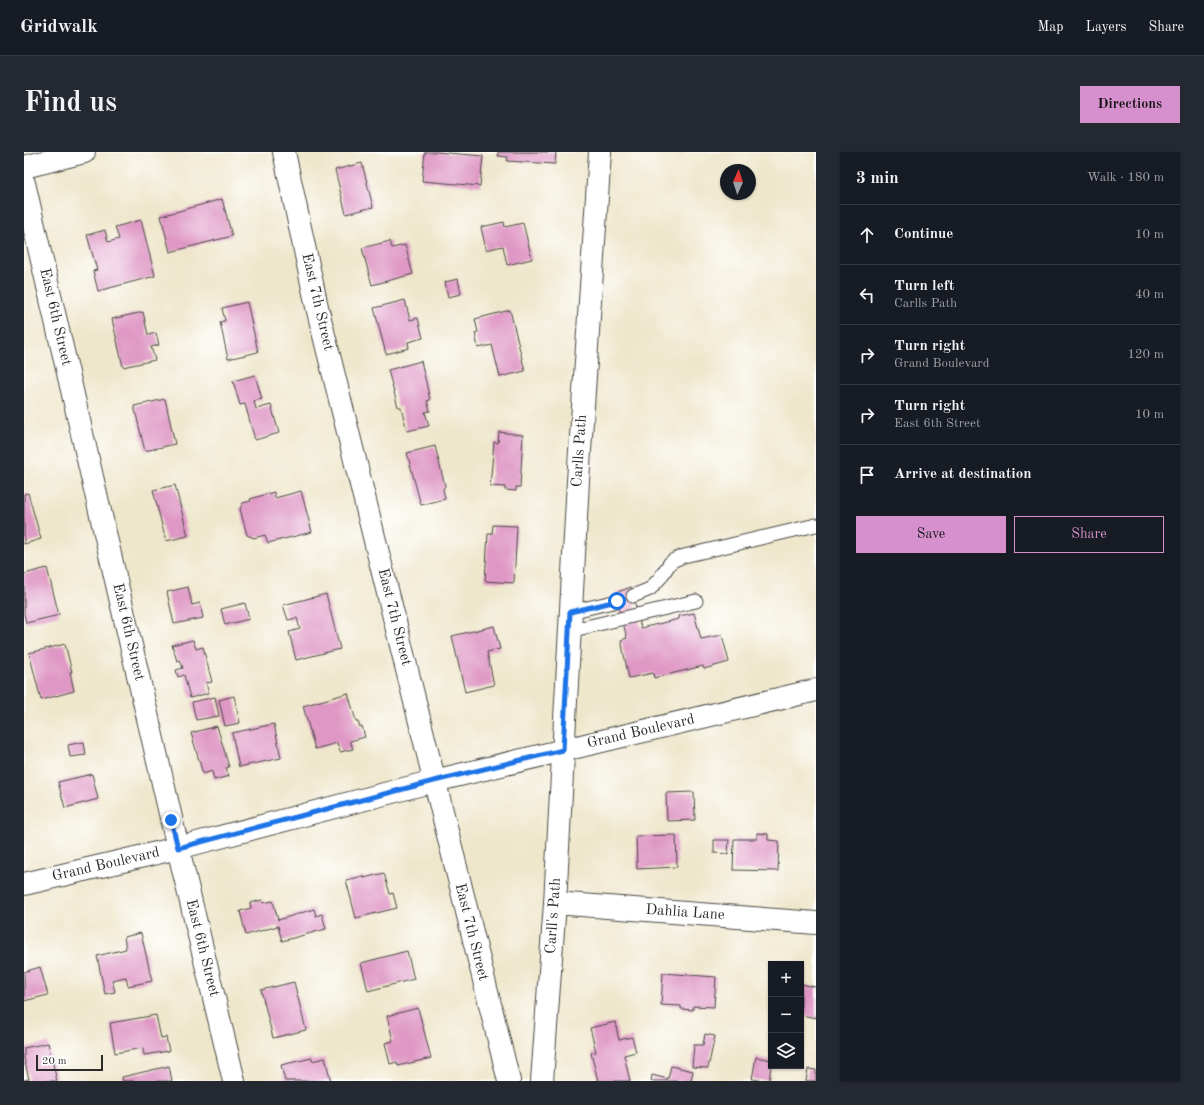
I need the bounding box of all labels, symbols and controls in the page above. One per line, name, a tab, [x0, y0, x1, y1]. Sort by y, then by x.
text: Gridwalk	[20, 18, 98, 37]
text: Map	[1038, 20, 1064, 34]
text: Layers	[1086, 20, 1127, 34]
text: Share	[1149, 20, 1184, 34]
button: Directions	[1080, 86, 1180, 123]
text: Find us	[24, 90, 117, 118]
north arrow	[720, 164, 756, 200]
text: 3 min	[856, 170, 899, 187]
text: Walk · 180 m	[1087, 171, 1164, 184]
icon: ahead	[856, 224, 878, 246]
text: Continue	[894, 227, 953, 242]
text: 10 m	[1135, 228, 1164, 241]
street label: East 7th Street	[298, 252, 336, 352]
street label: East 6th Street	[36, 267, 74, 367]
text: Turn left	[894, 279, 954, 294]
icon: left	[856, 284, 878, 306]
text: 40 m	[1135, 288, 1164, 301]
text: Carlls Path	[894, 297, 957, 310]
text: Turn right	[894, 339, 965, 354]
icon: right	[856, 344, 878, 366]
text: 120 m	[1127, 348, 1164, 361]
text: Grand Boulevard	[894, 357, 989, 370]
text: Turn right	[894, 399, 965, 414]
icon: right	[856, 404, 878, 426]
text: 10 m	[1135, 408, 1164, 421]
street label: Carlls Path	[570, 414, 590, 488]
text: East 6th Street	[894, 417, 980, 430]
icon: arrive	[856, 464, 878, 486]
text: Arrive at destination	[894, 467, 1032, 482]
button: Save	[856, 516, 1006, 553]
button: Share	[1014, 516, 1164, 553]
street label: East 7th Street	[375, 567, 413, 667]
street label: East 6th Street	[109, 582, 147, 682]
route start	[608, 592, 626, 610]
street label: Grand Boulevard	[586, 712, 696, 752]
route end	[162, 811, 180, 829]
street label: Grand Boulevard	[51, 845, 161, 885]
street label: Carll's Path	[544, 877, 564, 955]
street label: East 7th Street	[452, 882, 490, 982]
street label: East 6th Street	[183, 898, 221, 998]
street label: Dahlia Lane	[645, 903, 725, 923]
map controls	[768, 961, 804, 1069]
button: +	[768, 961, 804, 997]
button: −	[768, 997, 804, 1033]
button: layers	[768, 1033, 804, 1069]
scale bar	[36, 1053, 103, 1072]
text: 20 m	[42, 1056, 67, 1067]

